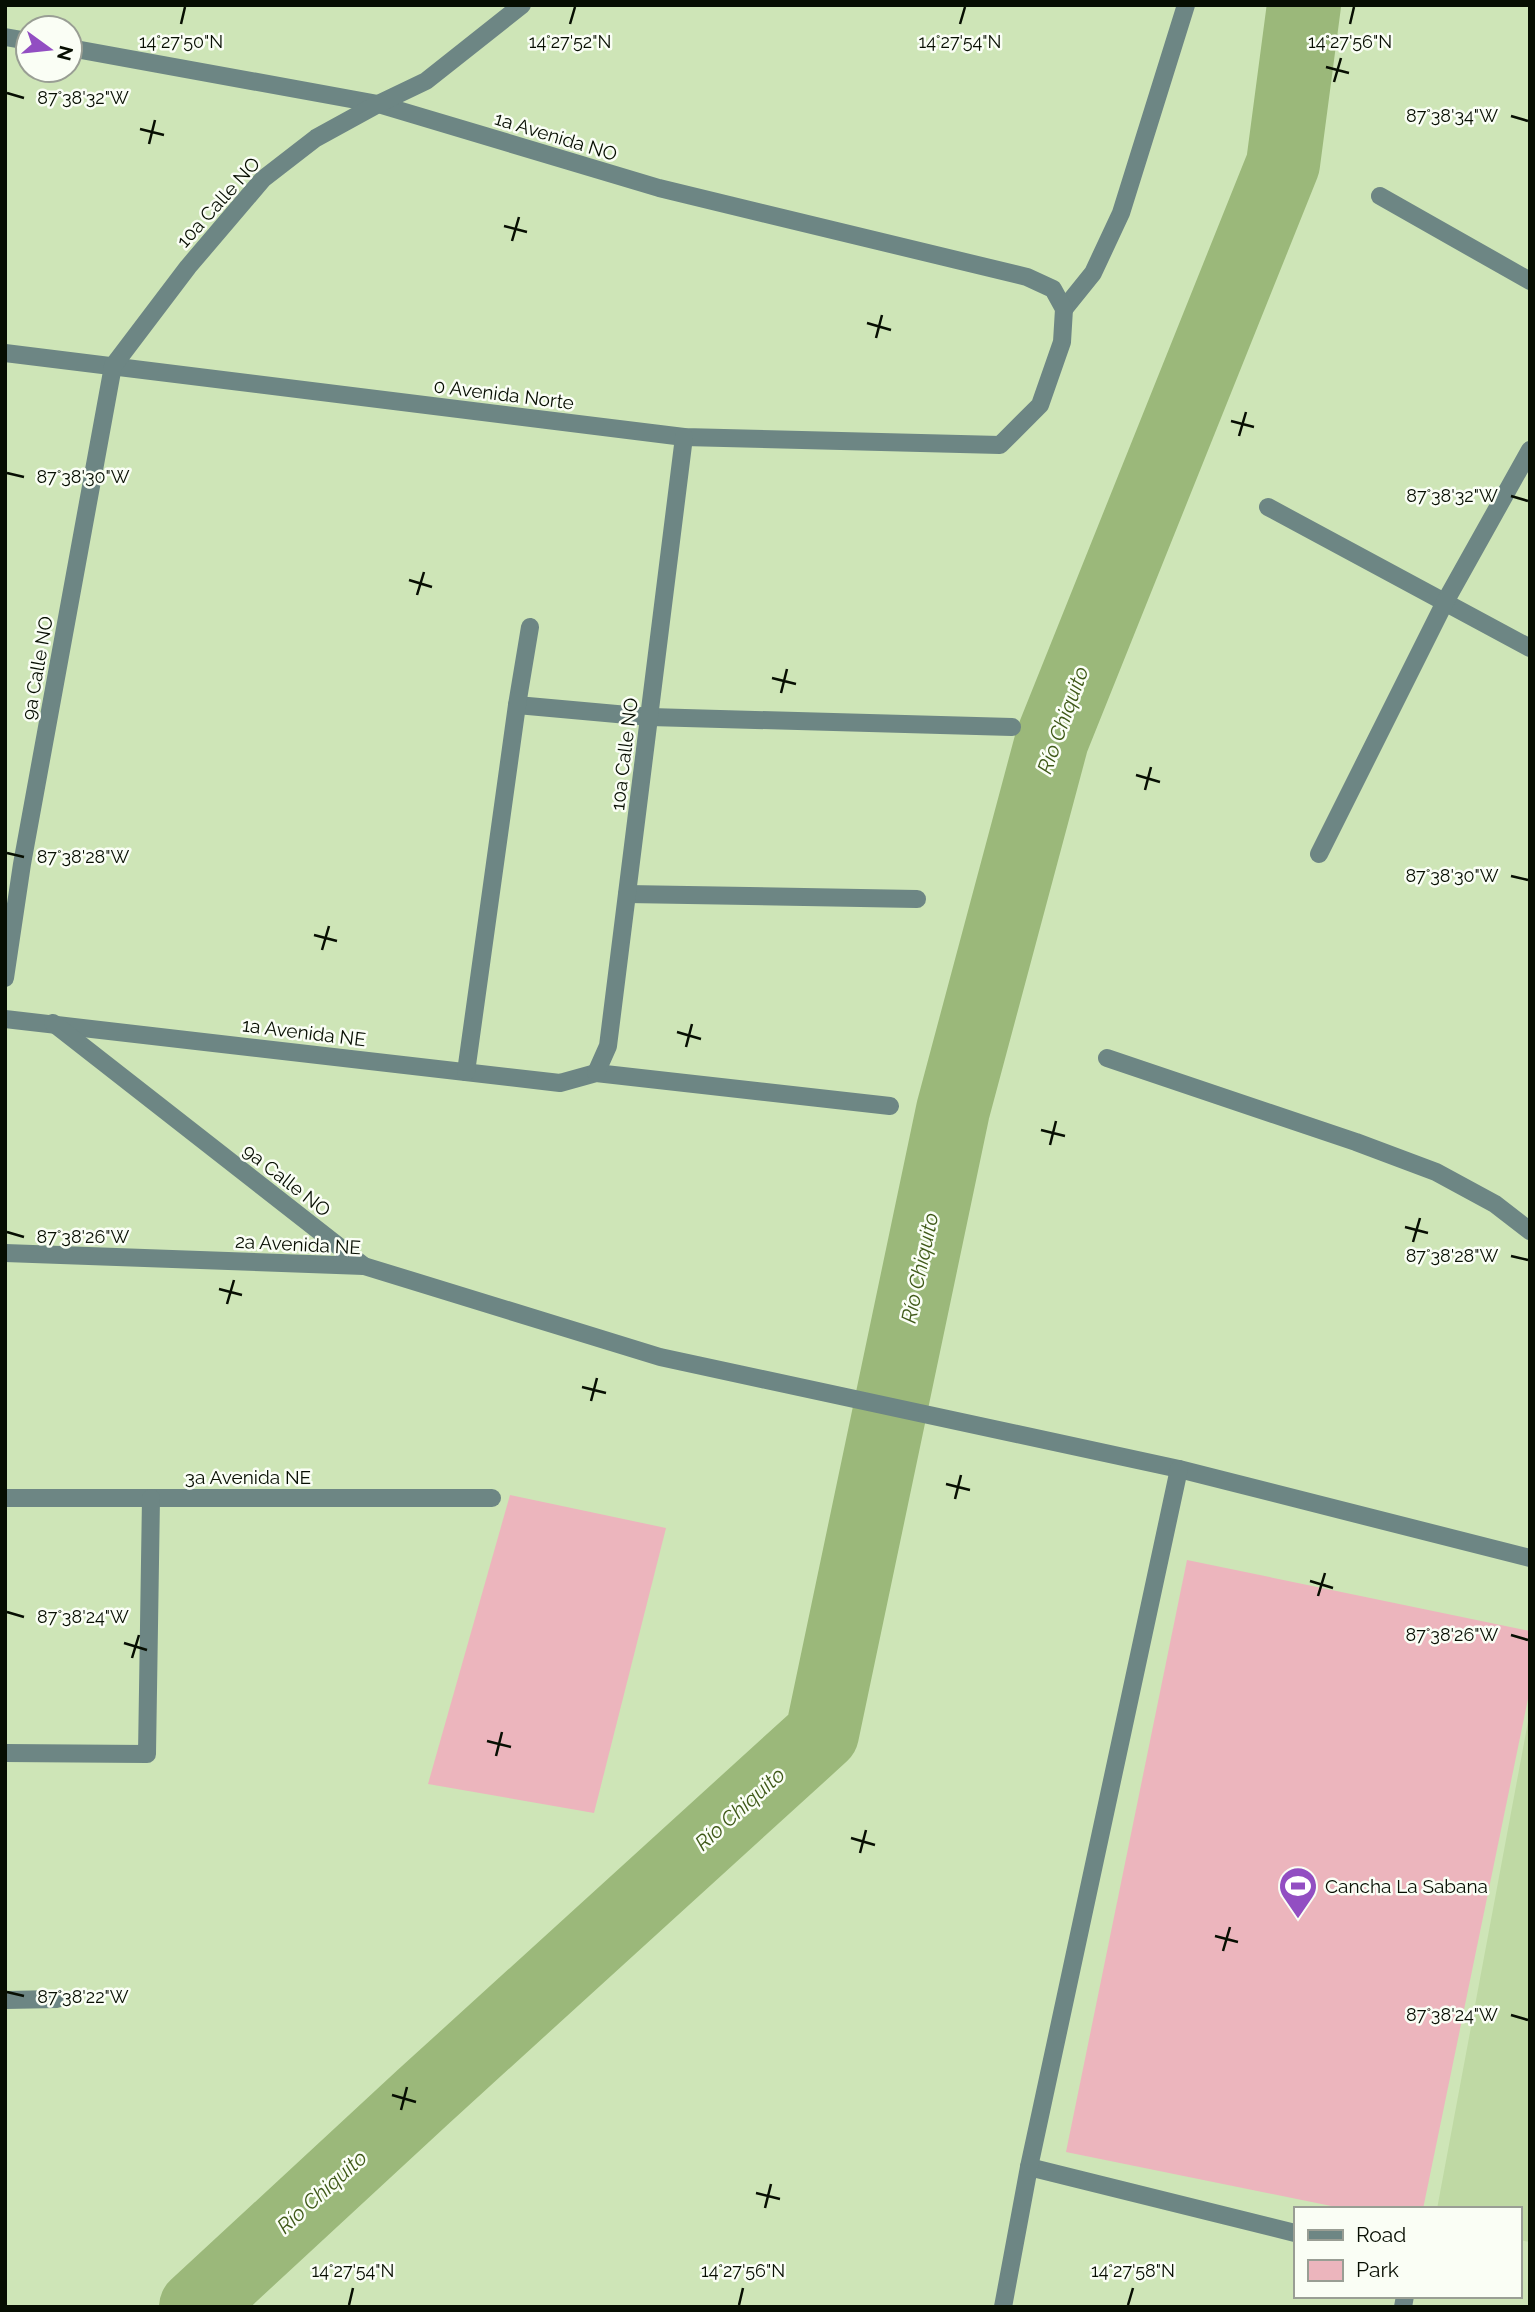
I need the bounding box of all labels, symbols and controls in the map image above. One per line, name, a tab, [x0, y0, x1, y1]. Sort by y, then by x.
north arrow	[14, 14, 84, 84]
text: 14°27'50"N	[139, 31, 223, 52]
text: 14°27'52"N	[529, 31, 611, 52]
text: 14°27'54"N	[918, 31, 1002, 52]
text: 14°27'56"N	[1308, 31, 1392, 52]
text: N	[53, 44, 78, 63]
text: 87°38'32"W	[37, 87, 129, 108]
text: 87°38'34"W	[1406, 105, 1498, 126]
street label: 1a Avenida NO	[492, 107, 620, 165]
street label: 10a Calle NO	[172, 152, 264, 252]
street label: 0 Avenida Norte	[433, 374, 575, 414]
text: 87°38'30"W	[36, 466, 130, 487]
text: 87°38'32"W	[1406, 485, 1498, 506]
street label: 9a Calle NO	[17, 614, 57, 722]
water label: Río Chiquito	[1032, 663, 1093, 777]
street label: 10a Calle NO	[606, 696, 642, 812]
text: 87°38'28"W	[37, 846, 130, 867]
text: 87°38'30"W	[1405, 865, 1499, 886]
street label: 1a Avenida NE	[241, 1014, 367, 1050]
street label: 9a Calle NO	[239, 1139, 335, 1221]
water label: Río Chiquito	[896, 1210, 943, 1325]
text: 87°38'26"W	[37, 1226, 130, 1247]
street label: 2a Avenida NE	[234, 1230, 362, 1258]
text: 87°38'28"W	[1406, 1245, 1499, 1266]
street label: 3a Avenida NE	[185, 1466, 311, 1488]
text: 87°38'24"W	[37, 1606, 129, 1627]
text: 87°38'26"W	[1406, 1624, 1499, 1645]
water label: Río Chiquito	[690, 1762, 790, 1855]
sports icon: Cancha La Sabana	[1277, 1865, 1319, 1920]
place label: Cancha La Sabana	[1325, 1875, 1488, 1897]
text: 87°38'22"W	[37, 1986, 129, 2007]
text: 87°38'24"W	[1406, 2004, 1498, 2025]
water label: Río Chiquito	[272, 2145, 372, 2238]
legend	[1294, 2207, 1521, 2298]
text: Road	[1356, 2222, 1406, 2247]
text: Park	[1356, 2257, 1399, 2282]
text: 14°27'54"N	[311, 2260, 395, 2281]
text: 14°27'56"N	[701, 2260, 785, 2281]
text: 14°27'58"N	[1091, 2260, 1175, 2281]

